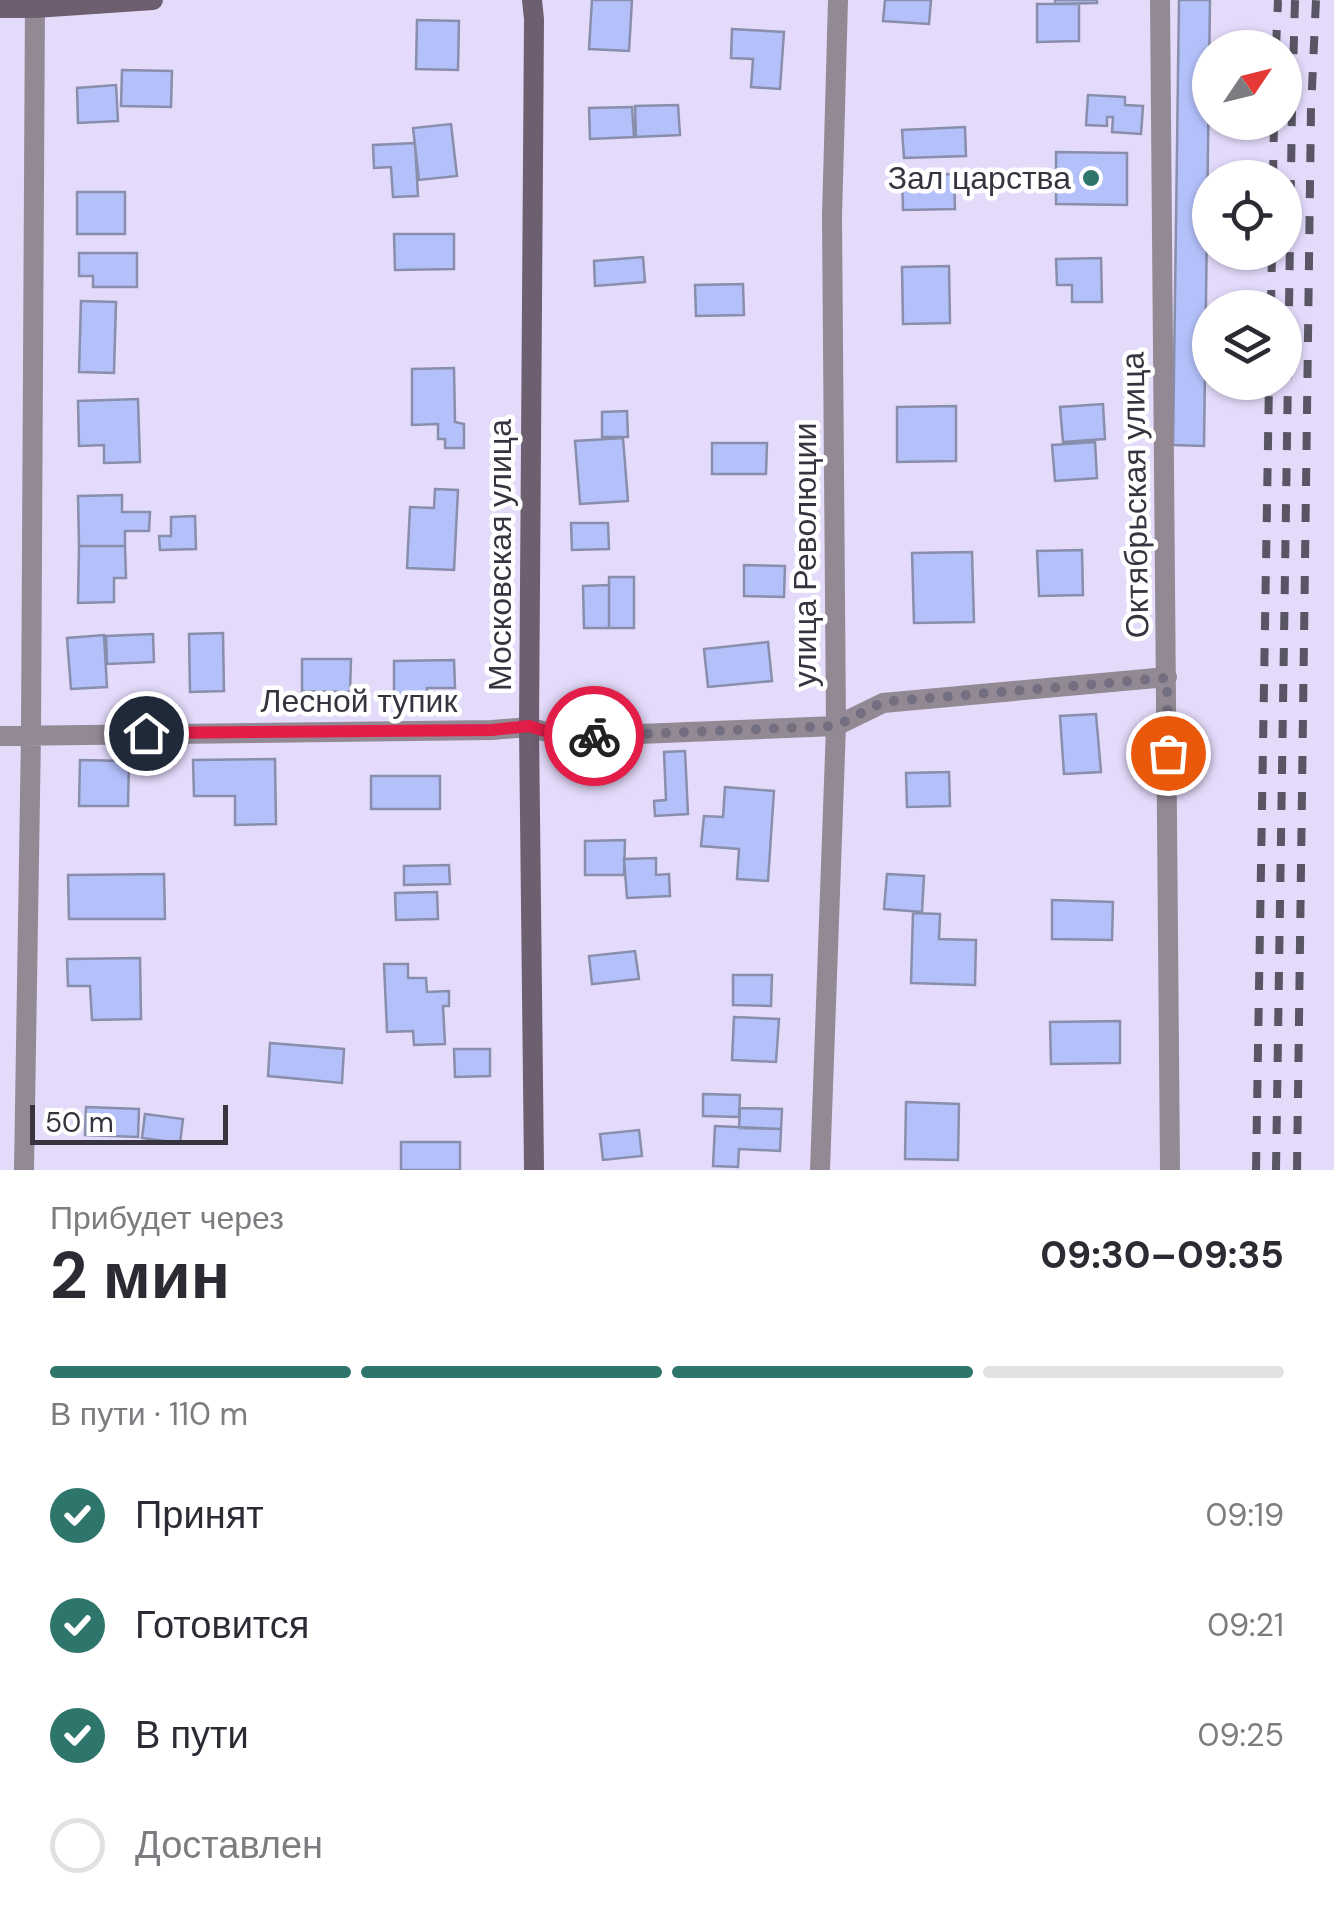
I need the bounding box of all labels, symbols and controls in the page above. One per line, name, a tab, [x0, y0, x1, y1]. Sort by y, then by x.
north arrow	[1192, 30, 1302, 140]
map controls	[1192, 30, 1302, 400]
place label: Зал царства	[888, 157, 1071, 199]
button: locate	[1192, 160, 1302, 270]
marker: Зал царства	[1080, 167, 1102, 189]
button: layers	[1192, 290, 1302, 400]
street label: Октябрьская улица	[1112, 351, 1158, 639]
street label: Московская улица	[479, 419, 521, 691]
street label: улица Революции	[784, 423, 826, 687]
street label: Лесной тупик	[261, 680, 458, 722]
courier	[544, 686, 644, 786]
pin	[104, 691, 189, 776]
icon: home	[119, 706, 174, 761]
icon: bike	[567, 709, 622, 764]
pin	[1126, 711, 1211, 796]
icon: bag	[1141, 726, 1196, 781]
scale bar	[30, 1100, 228, 1144]
text: 50 m	[45, 1104, 114, 1141]
text: Прибудет через	[50, 1197, 284, 1239]
text: 09:30–09:35	[1040, 1230, 1284, 1280]
text: 2 мин	[50, 1234, 230, 1318]
text: В пути · 110 m	[50, 1393, 248, 1435]
icon: check	[50, 1488, 105, 1543]
text: Принят	[135, 1490, 264, 1540]
text: 09:19	[1205, 1494, 1284, 1536]
icon: check	[50, 1598, 105, 1653]
text: Готовится	[135, 1600, 309, 1650]
text: 09:21	[1207, 1604, 1284, 1646]
icon: check	[50, 1708, 105, 1763]
text: В пути	[135, 1710, 249, 1760]
text: 09:25	[1198, 1714, 1284, 1756]
text: Доставлен	[135, 1820, 323, 1870]

